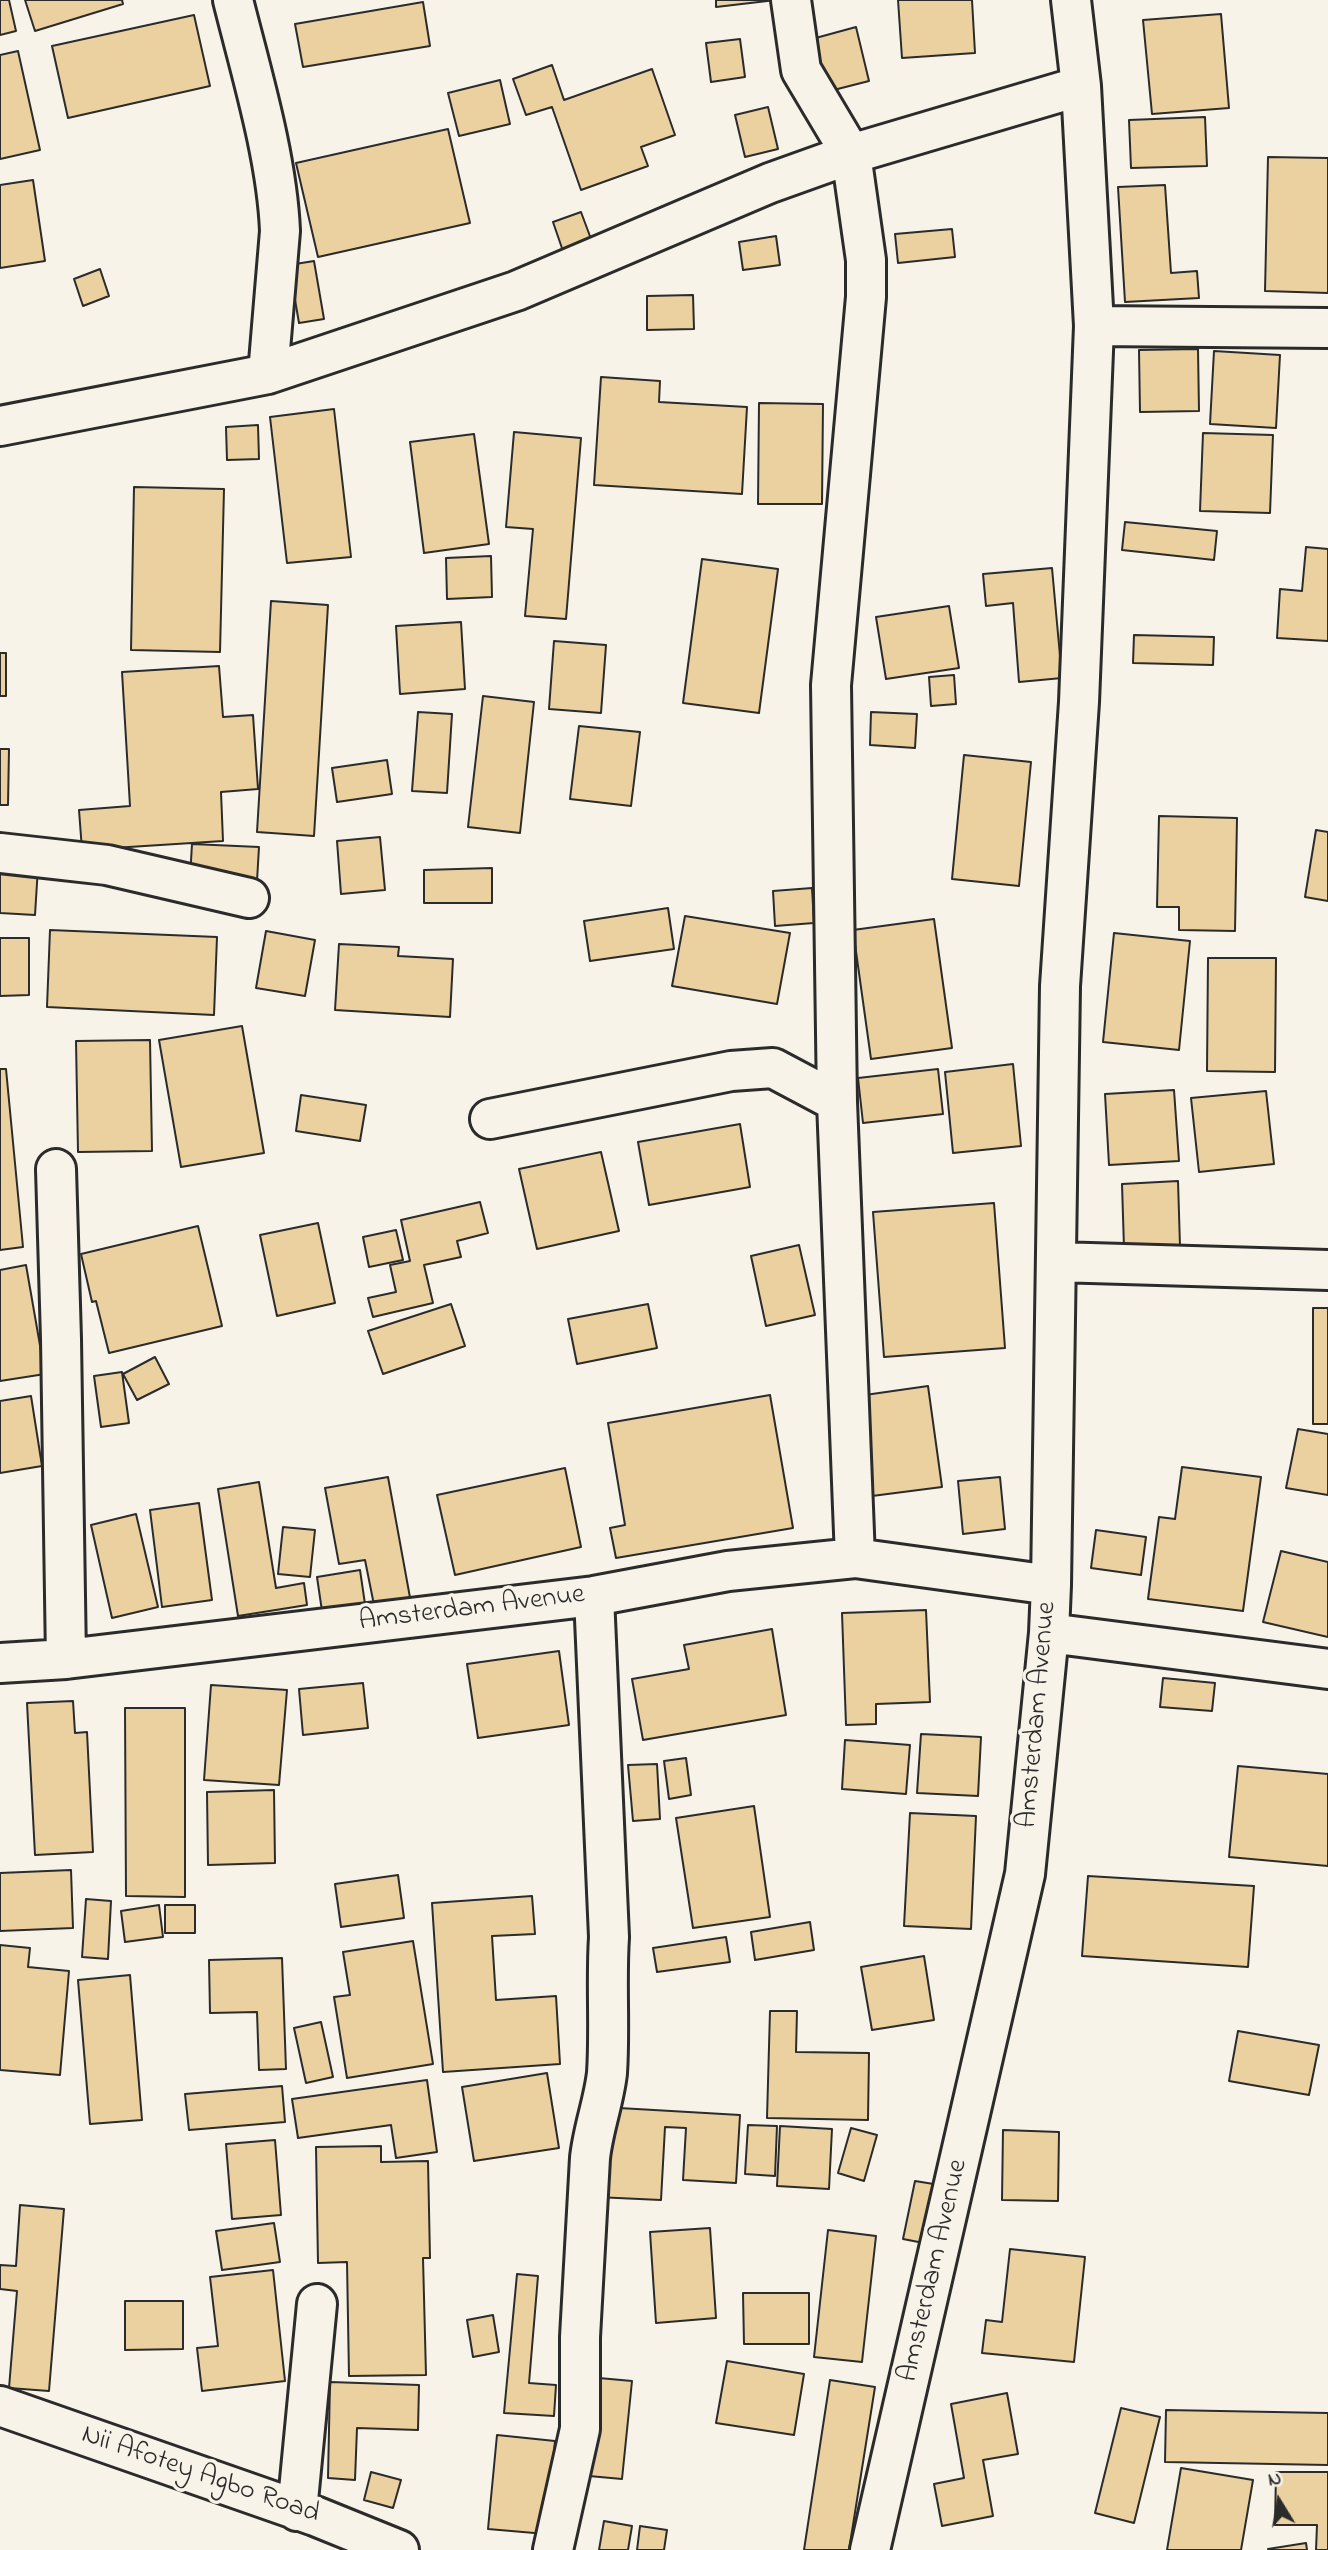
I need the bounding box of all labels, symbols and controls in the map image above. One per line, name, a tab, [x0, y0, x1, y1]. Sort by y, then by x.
street label: Amsterdam Avenue	[357, 1579, 587, 1641]
street label: Amsterdam Avenue	[1012, 1600, 1066, 1830]
street label: Amsterdam Avenue	[893, 2157, 977, 2385]
street label: Nii Afotey Agbo Road	[77, 2419, 323, 2533]
text: N	[1266, 2465, 1284, 2494]
north arrow	[1244, 2466, 1314, 2536]

